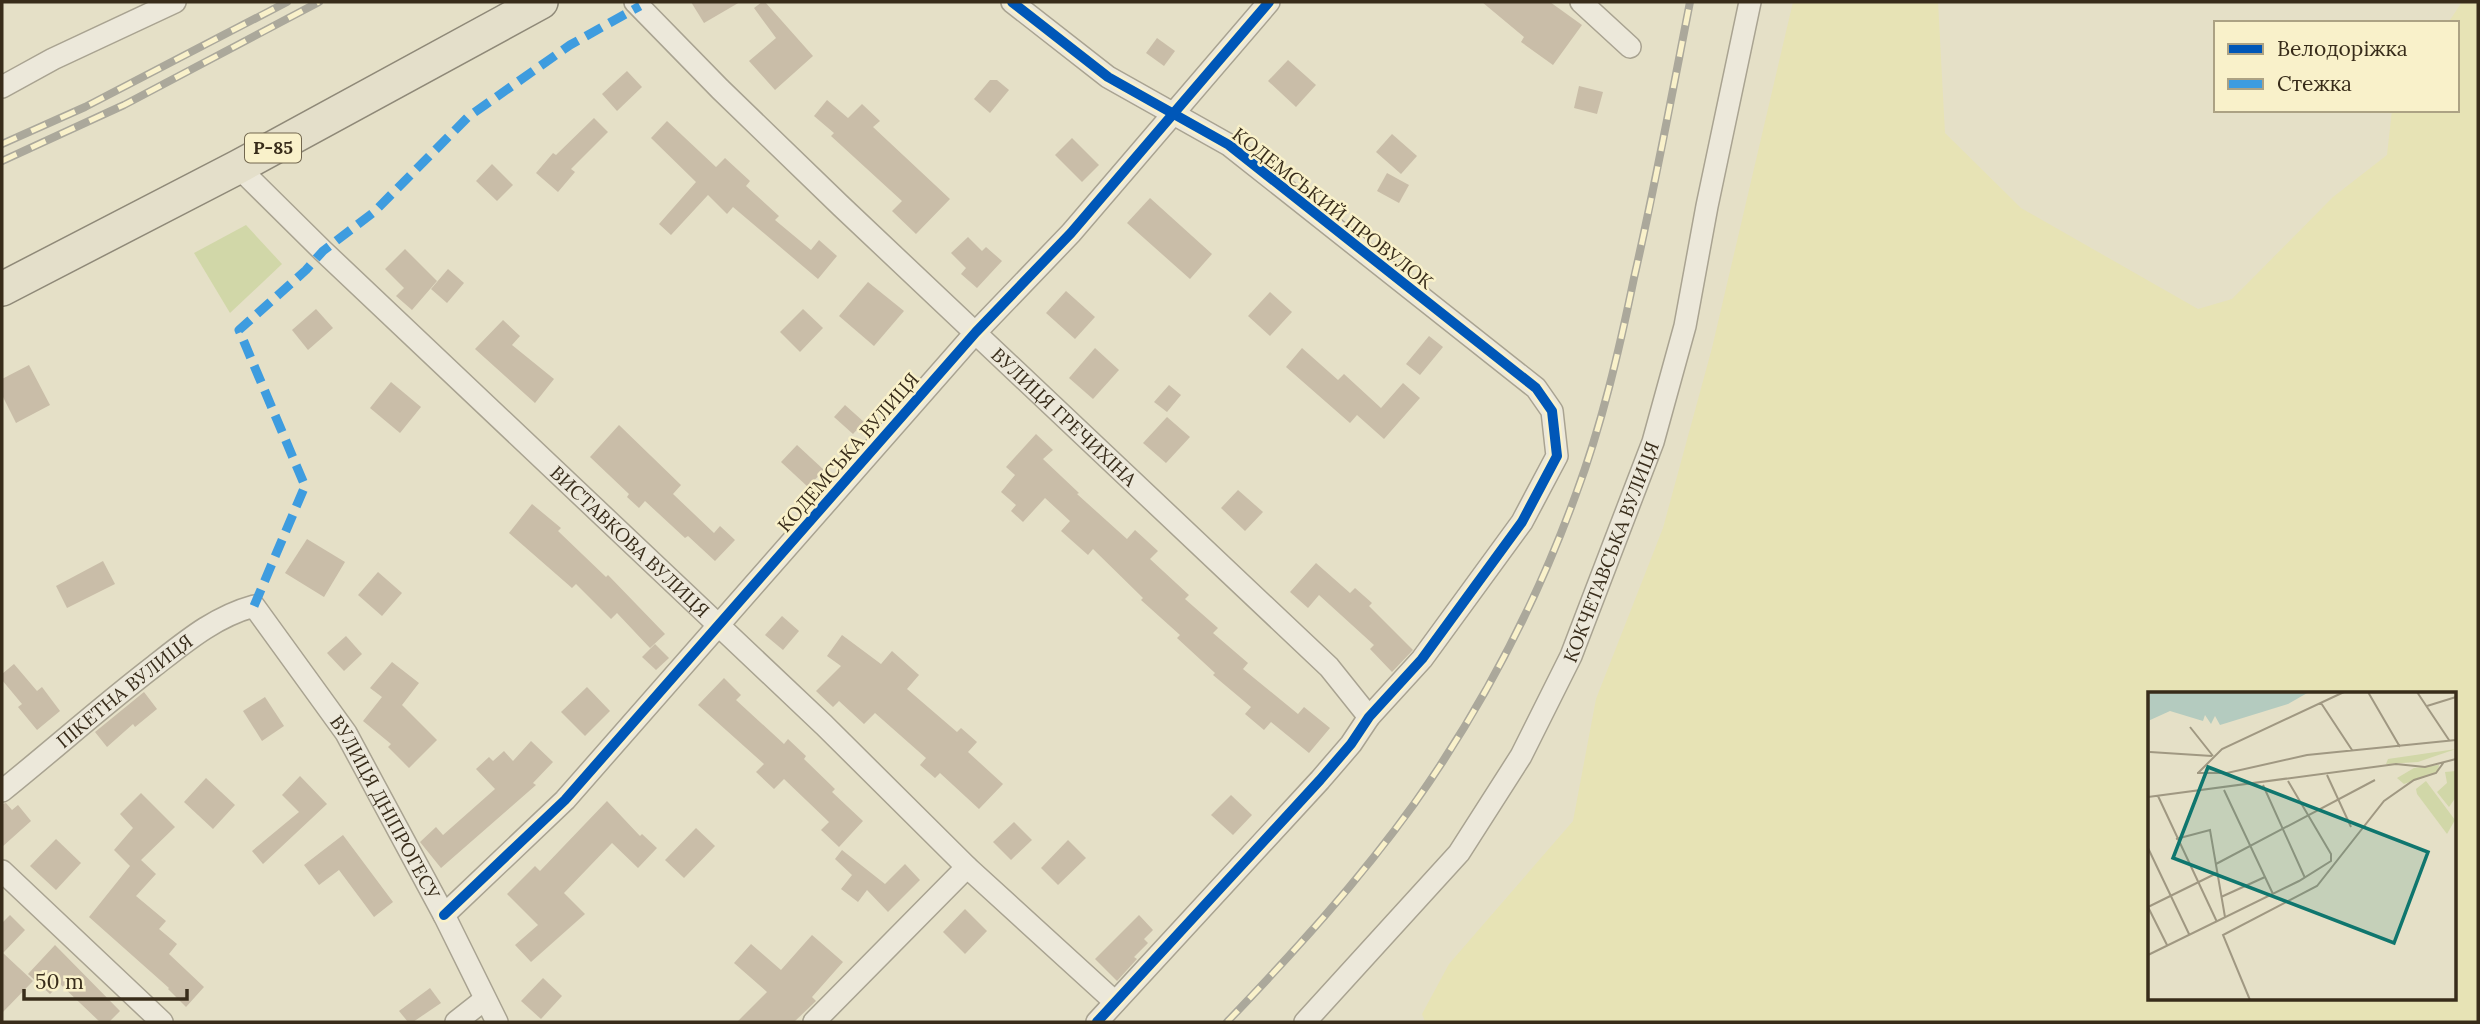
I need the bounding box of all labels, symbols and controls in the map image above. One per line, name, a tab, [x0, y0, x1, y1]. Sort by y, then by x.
legend	[2214, 21, 2459, 112]
text: Велодоріжка	[2277, 35, 2408, 62]
text: Стежка	[2277, 70, 2352, 97]
street label: КОДЕМСЬКИЙ ПРОВУЛОК	[1228, 122, 1438, 294]
road number: Р-85	[245, 134, 301, 162]
street label: ВУЛИЦЯ ГРЕЧИХІНА	[986, 342, 1143, 492]
street label: КОДЕМСЬКА ВУЛИЦЯ	[772, 367, 924, 537]
street label: КОКЧЕТАВСЬКА ВУЛИЦЯ	[1558, 438, 1664, 666]
street label: ВИСТАВКОВА ВУЛИЦЯ	[545, 460, 715, 622]
street label: ПІКЕТНА ВУЛИЦЯ	[51, 629, 197, 753]
inset map	[2148, 692, 2456, 1000]
street label: ВУЛИЦЯ ДНІПРОГЕСУ	[325, 710, 445, 904]
scale bar	[24, 958, 187, 1002]
text: 50 m	[35, 968, 84, 995]

